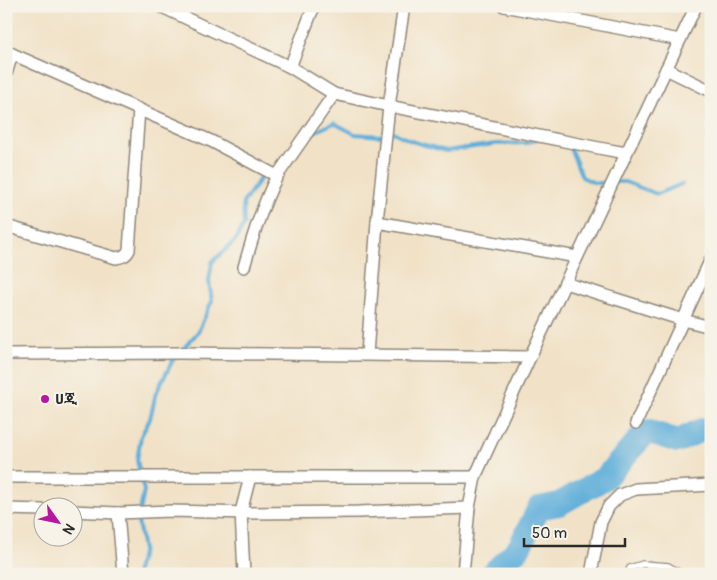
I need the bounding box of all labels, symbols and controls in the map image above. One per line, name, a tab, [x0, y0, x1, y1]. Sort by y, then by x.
place label: ሀጂ	[55, 391, 77, 408]
marker: ሀጂ	[39, 393, 51, 405]
north arrow	[32, 498, 82, 548]
scale bar	[524, 515, 626, 547]
text: N	[59, 520, 78, 537]
text: 50 m	[532, 524, 567, 543]

